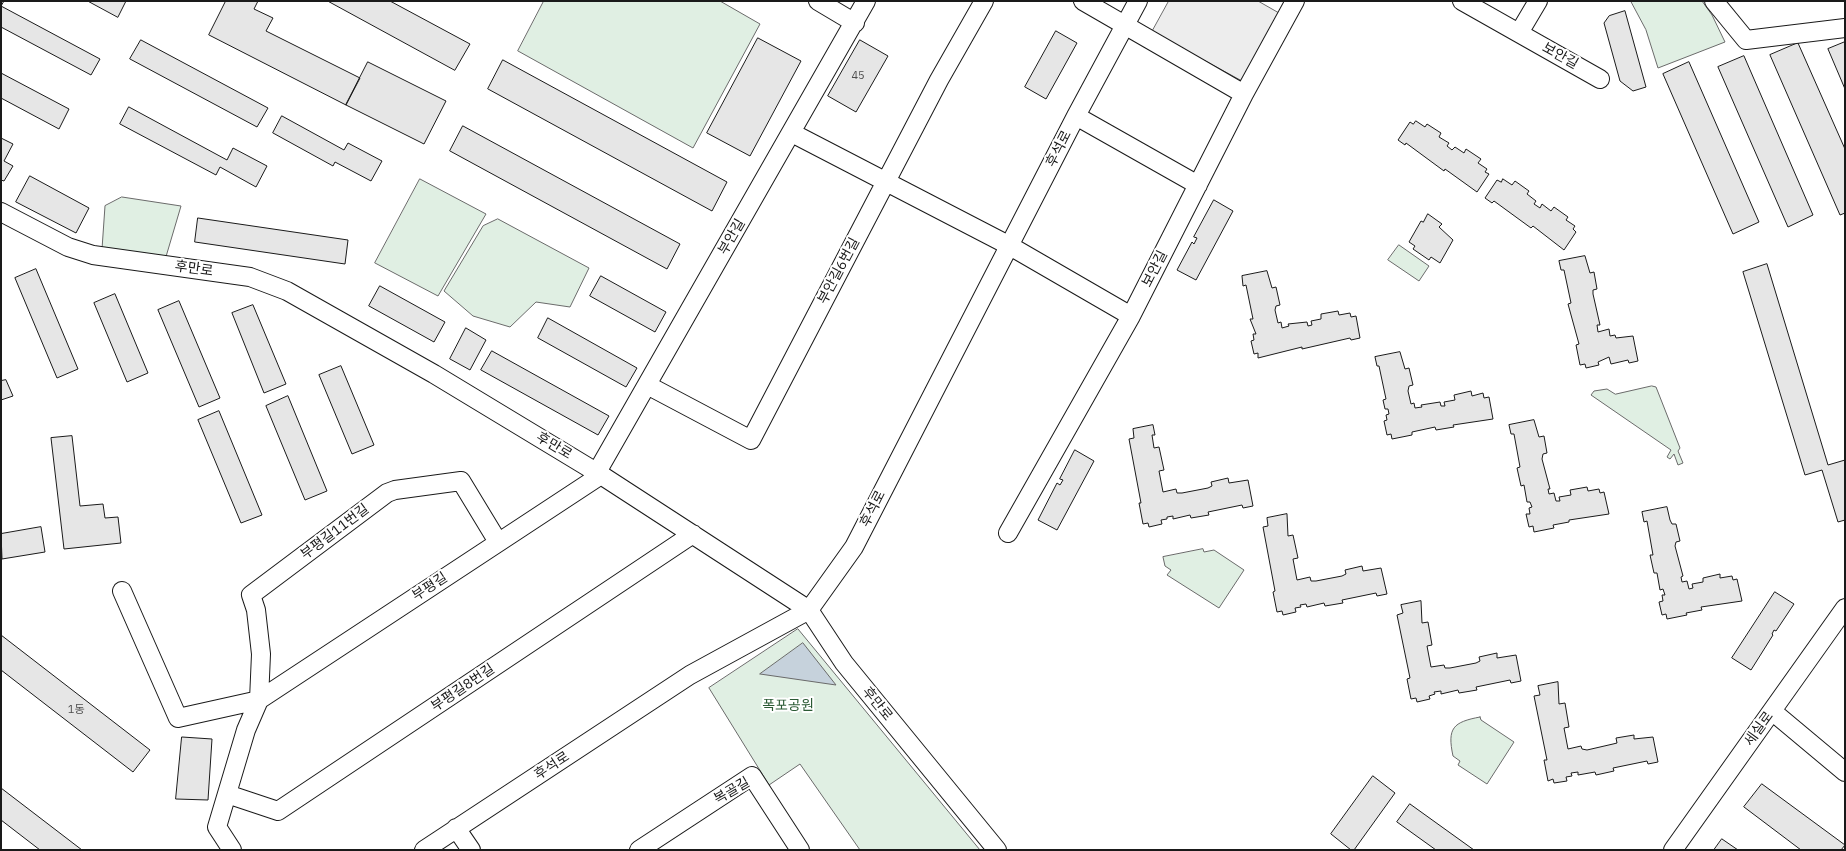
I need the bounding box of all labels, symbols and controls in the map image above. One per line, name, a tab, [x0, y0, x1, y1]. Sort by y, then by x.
street label: 보안길	[1539, 39, 1581, 73]
house number: 45	[851, 69, 865, 83]
street label: 후석로	[1043, 128, 1075, 170]
street label: 부안길	[715, 216, 749, 258]
street label: 부안길6번길	[814, 235, 864, 307]
street label: 보안길	[1139, 248, 1171, 290]
street label: 후만로	[174, 258, 214, 280]
street label: 후만로	[533, 429, 575, 463]
street label: 후석로	[857, 488, 889, 530]
street label: 부평길11번길	[298, 501, 372, 563]
street label: 부평길	[409, 569, 451, 605]
street label: 부평길8번길	[428, 661, 498, 715]
street label: 후만로	[858, 684, 896, 724]
park label: 폭포공원	[762, 698, 814, 714]
house number: 1동	[68, 703, 84, 717]
street label: 세실로	[1741, 708, 1777, 750]
street label: 후석로	[531, 748, 573, 784]
street label: 복골길	[711, 774, 753, 808]

